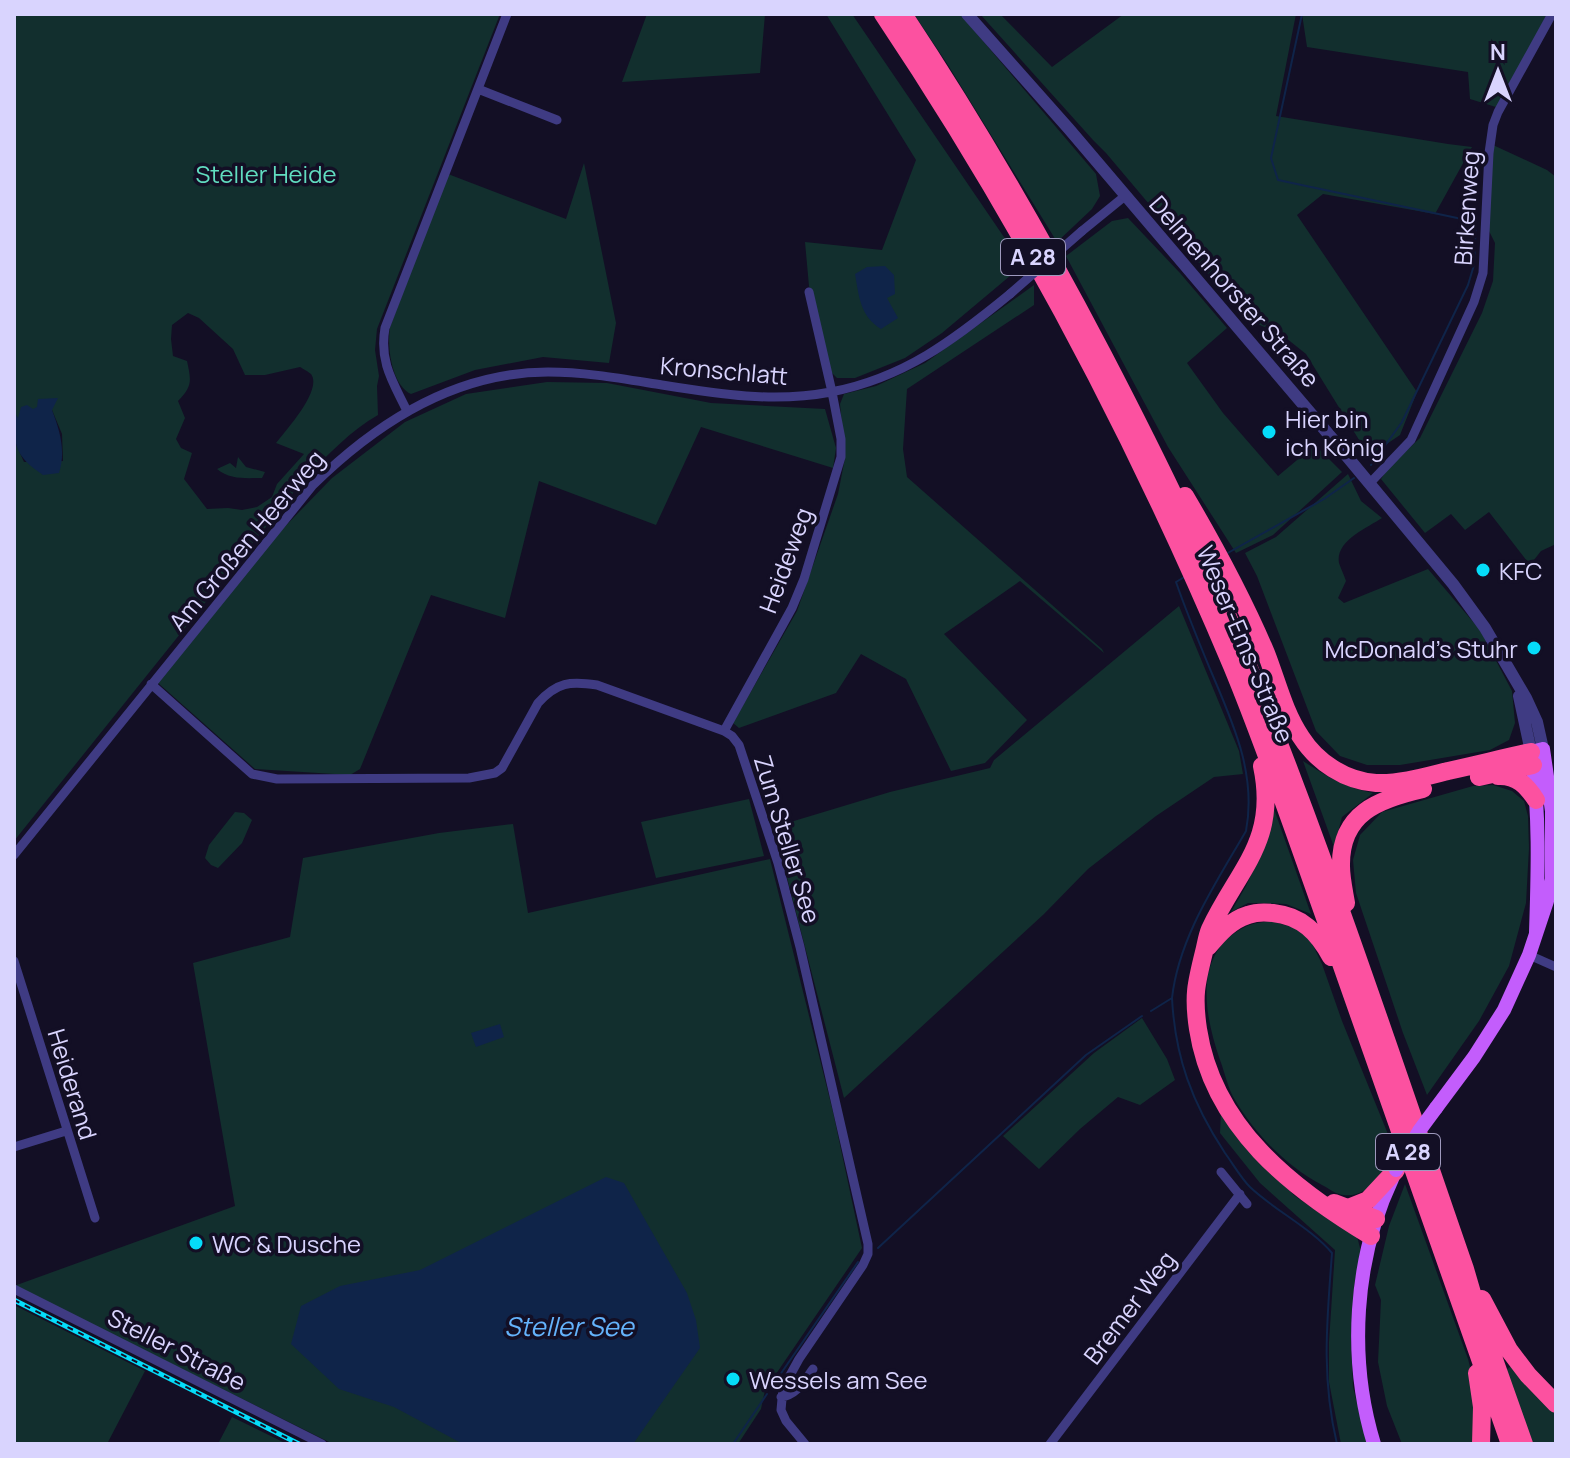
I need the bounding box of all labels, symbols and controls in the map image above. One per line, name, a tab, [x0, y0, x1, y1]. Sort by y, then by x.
north arrow	[1458, 32, 1538, 112]
text: N	[1490, 37, 1506, 67]
street label: Birkenweg	[1446, 150, 1486, 266]
park label: Steller Heide	[196, 157, 336, 190]
street label: Delmenhorster Straße	[1142, 188, 1328, 394]
road number: A 28	[1001, 239, 1065, 275]
street label: Kronschlatt	[659, 348, 789, 392]
place label: Hier bin ich König	[1285, 402, 1385, 463]
marker: Hier bin ich König	[1260, 423, 1278, 441]
street label: Am Großen Heerweg	[161, 443, 331, 637]
street label: Heideweg	[751, 503, 819, 617]
street label: Weser-Ems-Straße	[1190, 540, 1302, 748]
place label: KFC	[1499, 554, 1543, 587]
marker: KFC	[1474, 561, 1492, 579]
place label: McDonald's Stuhr	[1324, 632, 1518, 665]
marker: McDonald's Stuhr	[1525, 639, 1543, 657]
street label: Zum Steller See	[747, 751, 829, 927]
street label: Heiderand	[41, 1025, 105, 1143]
road number: A 28	[1376, 1134, 1440, 1170]
place label: WC & Dusche	[212, 1227, 361, 1260]
marker: WC & Dusche	[187, 1234, 205, 1252]
street label: Bremer Weg	[1076, 1244, 1182, 1370]
street label: Steller Straße	[102, 1300, 252, 1398]
water label: Steller See	[504, 1308, 636, 1344]
place label: Wessels am See	[749, 1363, 928, 1396]
marker: Wessels am See	[724, 1370, 742, 1388]

